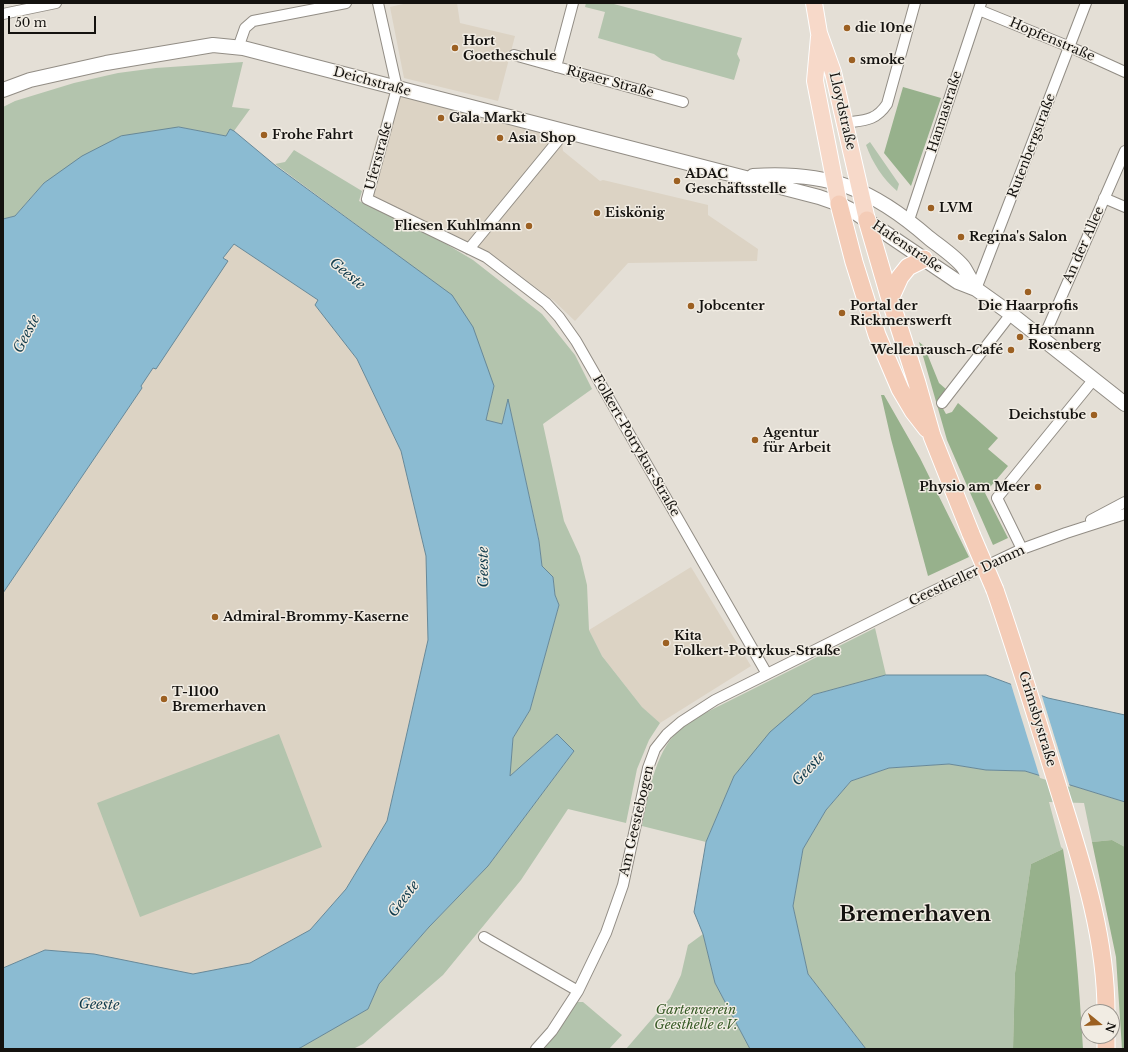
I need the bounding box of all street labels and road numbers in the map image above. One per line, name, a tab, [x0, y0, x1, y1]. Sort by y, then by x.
street label: Hopfenstraße	[1007, 15, 1097, 65]
street label: Rigaer Straße	[565, 63, 655, 101]
street label: Deichstraße	[331, 64, 413, 100]
street label: Hannastraße	[924, 69, 966, 155]
street label: Lloydstraße	[825, 71, 859, 151]
street label: Rutenbergstraße	[1005, 92, 1059, 200]
street label: Uferstraße	[362, 120, 396, 192]
street label: An der Allee	[1060, 204, 1108, 286]
street label: Hafenstraße	[869, 218, 945, 276]
street label: Folkert-Potrykus-Straße	[589, 372, 683, 520]
street label: Geestheller Damm	[907, 542, 1027, 610]
street label: Grimsbystraße	[1015, 670, 1059, 768]
street label: Am Geestebogen	[617, 764, 657, 878]

